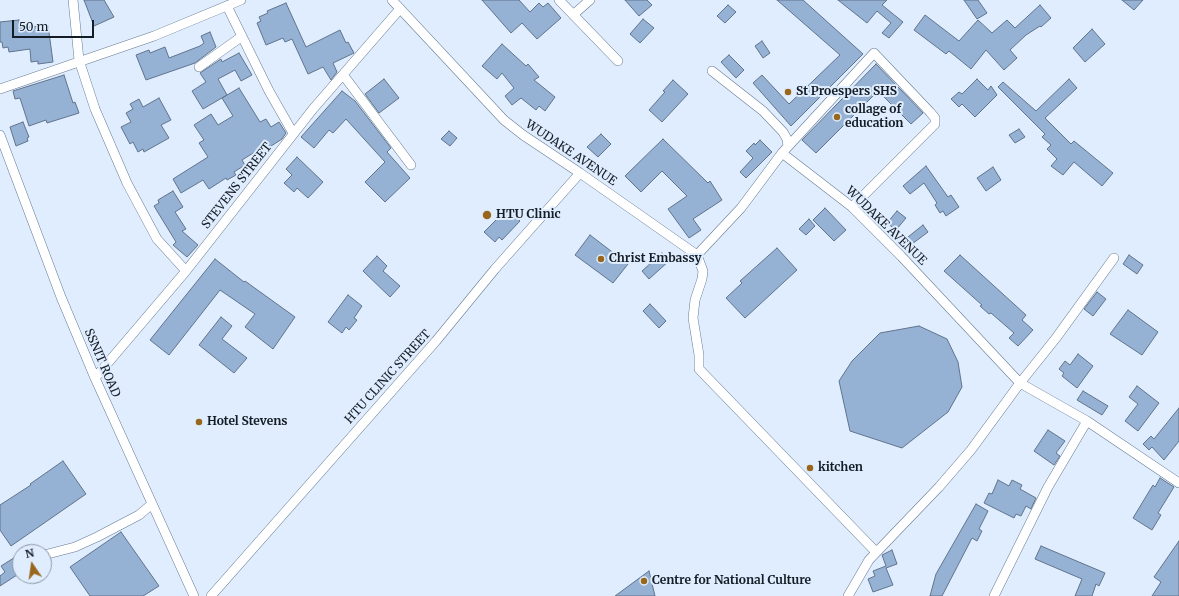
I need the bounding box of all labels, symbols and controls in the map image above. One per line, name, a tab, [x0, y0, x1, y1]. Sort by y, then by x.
scale bar	[14, 12, 96, 38]
text: 50 m	[19, 19, 48, 34]
place label: St Proespers SHS	[796, 85, 897, 99]
marker: St Proespers SHS	[783, 87, 793, 97]
place label: collage of education	[845, 103, 904, 131]
marker: collage of education	[832, 112, 842, 122]
street label: WUDAKE AVENUE	[523, 117, 619, 189]
street label: STEVENS STREET	[199, 140, 275, 232]
street label: WUDAKE AVENUE	[843, 184, 929, 268]
place label: HTU Clinic	[496, 208, 561, 222]
marker: HTU Clinic	[481, 209, 493, 221]
place label: Christ Embassy	[609, 252, 702, 266]
marker: Christ Embassy	[596, 254, 606, 264]
street label: SSNIT ROAD	[81, 327, 123, 399]
street label: HTU CLINIC STREET	[342, 327, 434, 427]
place label: Hotel Stevens	[207, 415, 288, 429]
marker: Hotel Stevens	[194, 417, 204, 427]
place label: kitchen	[818, 461, 863, 475]
marker: kitchen	[805, 463, 815, 473]
north arrow	[12, 544, 52, 584]
text: N	[24, 545, 35, 561]
place label: Centre for National Culture	[652, 574, 811, 588]
marker: Centre for National Culture	[639, 576, 649, 586]

